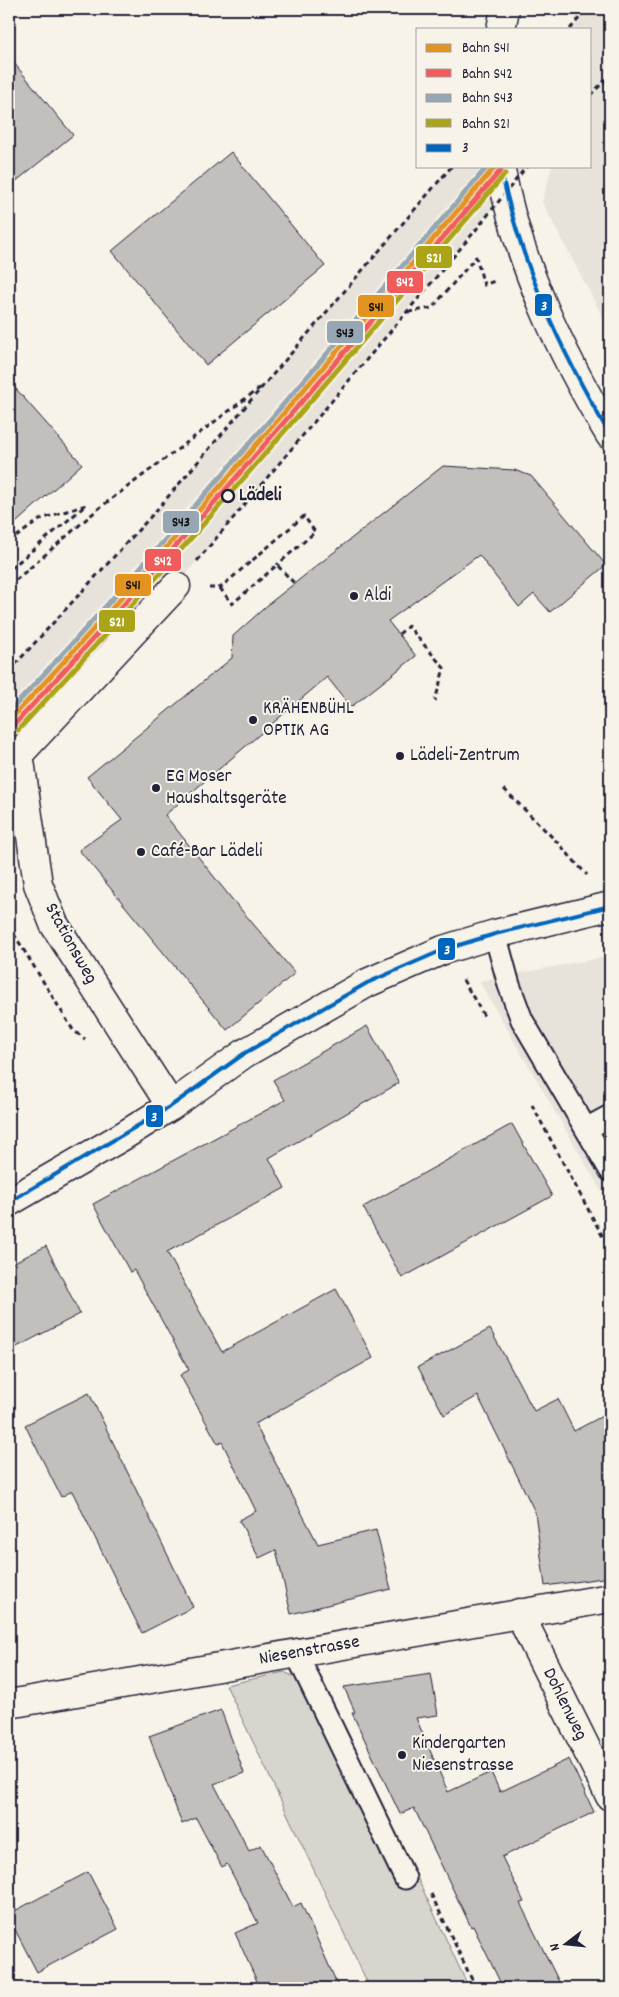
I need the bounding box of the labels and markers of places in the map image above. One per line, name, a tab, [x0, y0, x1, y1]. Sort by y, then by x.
place label: Lädeli	[239, 483, 282, 510]
marker: Lädeli	[221, 489, 235, 503]
place label: Aldi	[364, 583, 392, 610]
marker: Aldi	[348, 590, 360, 602]
place label: KRÄHENBÜHL OPTIK AG	[263, 696, 354, 745]
marker: KRÄHENBÜHL OPTIK AG	[247, 714, 259, 726]
place label: Lädeli-Zentrum	[410, 743, 520, 770]
marker: Lädeli-Zentrum	[394, 750, 406, 762]
place label: EG Moser Haushaltsgeräte	[166, 764, 287, 813]
marker: EG Moser Haushaltsgeräte	[150, 782, 162, 794]
place label: Café-Bar Lädeli	[151, 839, 263, 866]
marker: Café-Bar Lädeli	[135, 846, 147, 858]
place label: Kindergarten Niesenstrasse	[412, 1731, 514, 1780]
marker: Kindergarten Niesenstrasse	[396, 1749, 408, 1761]

